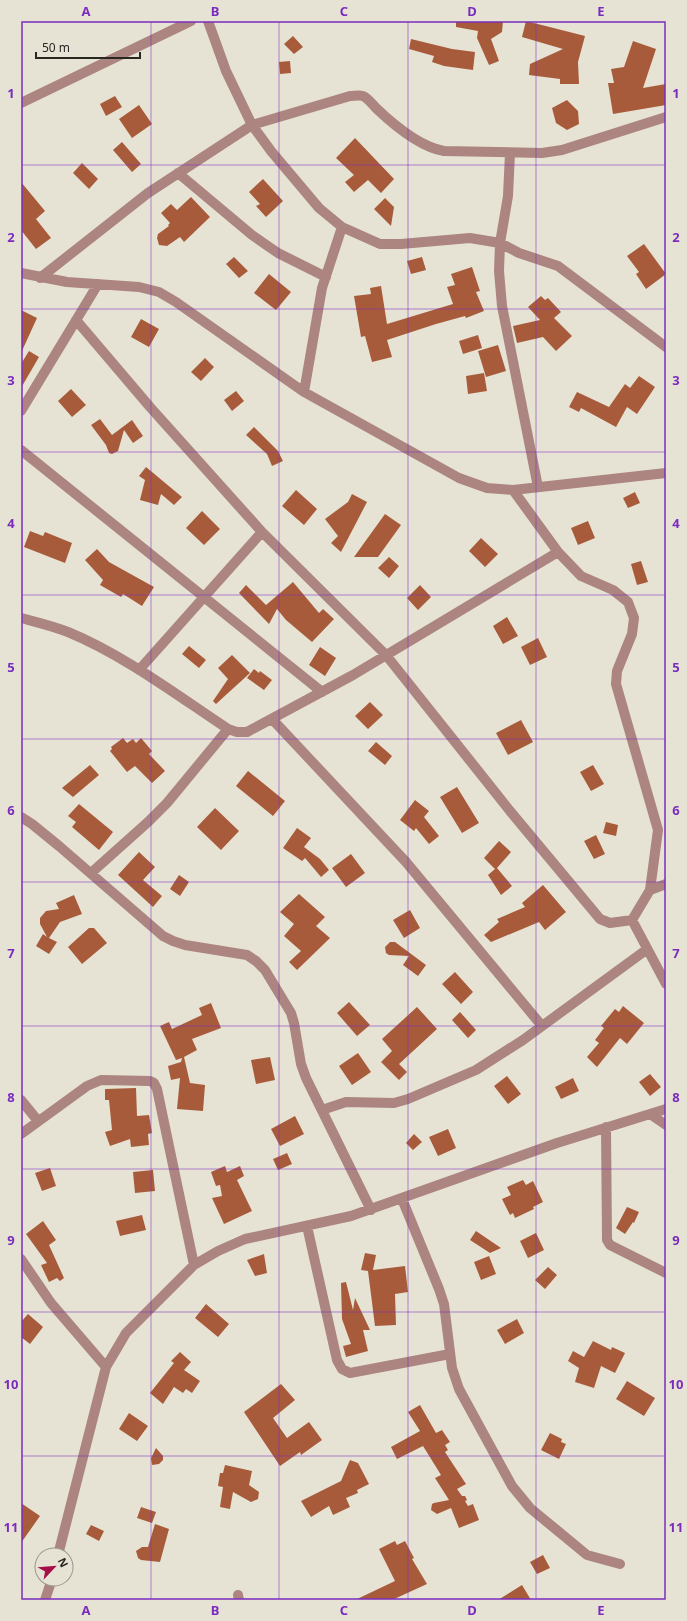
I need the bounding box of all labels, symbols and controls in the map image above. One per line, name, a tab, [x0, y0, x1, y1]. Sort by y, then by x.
text: A	[82, 2, 91, 20]
text: B	[211, 2, 219, 20]
text: C	[340, 2, 348, 20]
text: D	[467, 2, 477, 20]
text: E	[597, 2, 605, 20]
scale bar	[36, 34, 140, 60]
text: 50 m	[42, 39, 70, 56]
text: 1	[7, 84, 15, 102]
text: 1	[672, 84, 680, 102]
text: 2	[7, 228, 15, 246]
text: 2	[672, 228, 680, 246]
text: 3	[7, 371, 15, 389]
text: 3	[672, 371, 680, 389]
text: 4	[7, 514, 15, 532]
text: 4	[672, 514, 680, 532]
text: 5	[7, 658, 15, 676]
text: 5	[672, 658, 680, 676]
text: 6	[7, 801, 15, 819]
text: 6	[672, 801, 680, 819]
text: 7	[7, 944, 15, 962]
text: 7	[672, 944, 680, 962]
text: 8	[7, 1088, 15, 1106]
text: 8	[672, 1088, 680, 1106]
text: 9	[7, 1231, 15, 1249]
text: 9	[672, 1231, 680, 1249]
text: 10	[4, 1375, 18, 1393]
text: 10	[669, 1375, 683, 1393]
text: 11	[4, 1518, 18, 1536]
text: 11	[669, 1518, 683, 1536]
north arrow	[34, 1547, 74, 1587]
text: N	[55, 1555, 72, 1570]
text: A	[82, 1601, 91, 1619]
text: B	[211, 1601, 219, 1619]
text: C	[340, 1601, 348, 1619]
text: D	[467, 1601, 477, 1619]
text: E	[597, 1601, 605, 1619]

